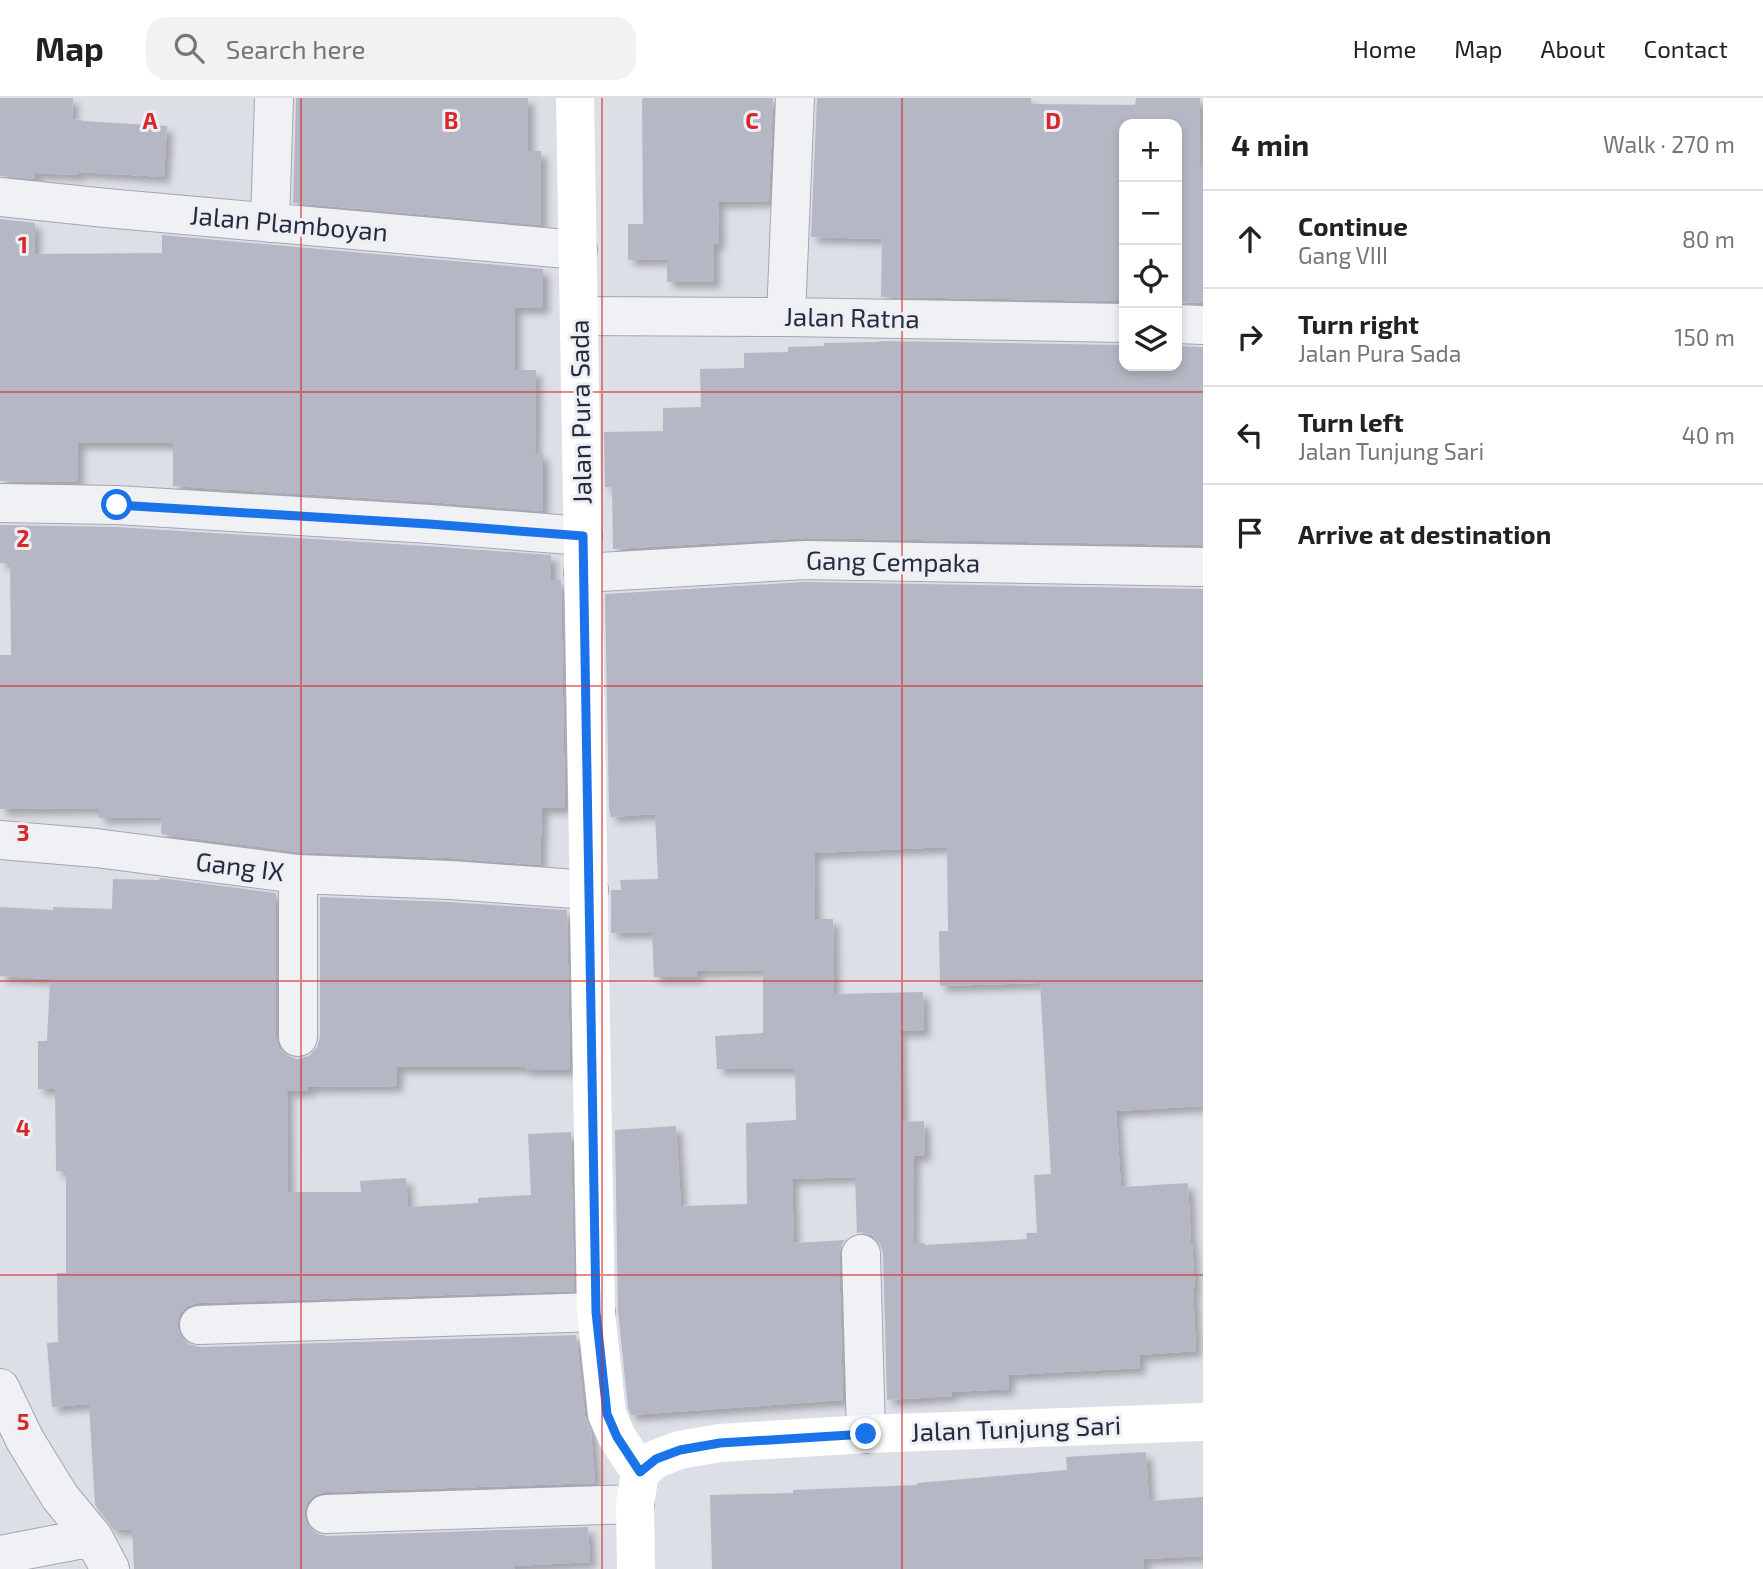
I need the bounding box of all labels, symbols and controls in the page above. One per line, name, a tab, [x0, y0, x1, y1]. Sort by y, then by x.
search box	[146, 17, 636, 80]
text: Map	[35, 28, 104, 68]
icon: search	[170, 29, 208, 67]
text: Search here	[226, 33, 365, 64]
text: Home	[1353, 34, 1416, 63]
text: Map	[1454, 34, 1502, 63]
text: About	[1540, 34, 1606, 63]
text: Contact	[1644, 34, 1728, 63]
text: A	[142, 106, 158, 134]
text: B	[444, 106, 458, 134]
text: C	[745, 106, 759, 134]
text: D	[1045, 106, 1061, 134]
map controls	[1119, 119, 1182, 371]
button: +	[1119, 119, 1182, 182]
text: 4 min	[1231, 126, 1309, 162]
text: Walk · 270 m	[1603, 130, 1735, 158]
button: −	[1119, 182, 1182, 245]
street label: Jalan Plamboyan	[189, 198, 389, 247]
text: Continue	[1298, 210, 1408, 241]
icon: ahead	[1231, 220, 1269, 258]
text: 80 m	[1682, 225, 1735, 253]
text: 1	[18, 230, 28, 258]
text: Gang VIII	[1298, 241, 1388, 269]
button: locate	[1119, 245, 1182, 308]
street label: Jalan Ratna	[784, 300, 920, 333]
button: layers	[1119, 308, 1182, 371]
text: Turn right	[1298, 308, 1419, 339]
icon: right	[1231, 318, 1269, 356]
street label: Jalan Pura Sada	[562, 319, 597, 505]
text: 150 m	[1674, 323, 1735, 351]
text: Jalan Pura Sada	[1298, 339, 1461, 367]
text: Turn left	[1298, 406, 1404, 437]
icon: left	[1231, 416, 1269, 454]
text: 40 m	[1682, 421, 1735, 449]
text: Jalan Tunjung Sari	[1298, 437, 1484, 465]
route start	[101, 489, 132, 520]
icon: arrive	[1231, 514, 1269, 552]
text: Arrive at destination	[1298, 518, 1551, 549]
text: 2	[16, 524, 30, 552]
street label: Gang Cempaka	[806, 543, 981, 578]
text: 3	[16, 818, 30, 846]
street label: Gang IX	[194, 845, 286, 886]
text: 4	[16, 1113, 30, 1141]
text: 5	[17, 1407, 29, 1435]
street label: Jalan Tunjung Sari	[910, 1408, 1122, 1447]
route end	[850, 1418, 881, 1449]

